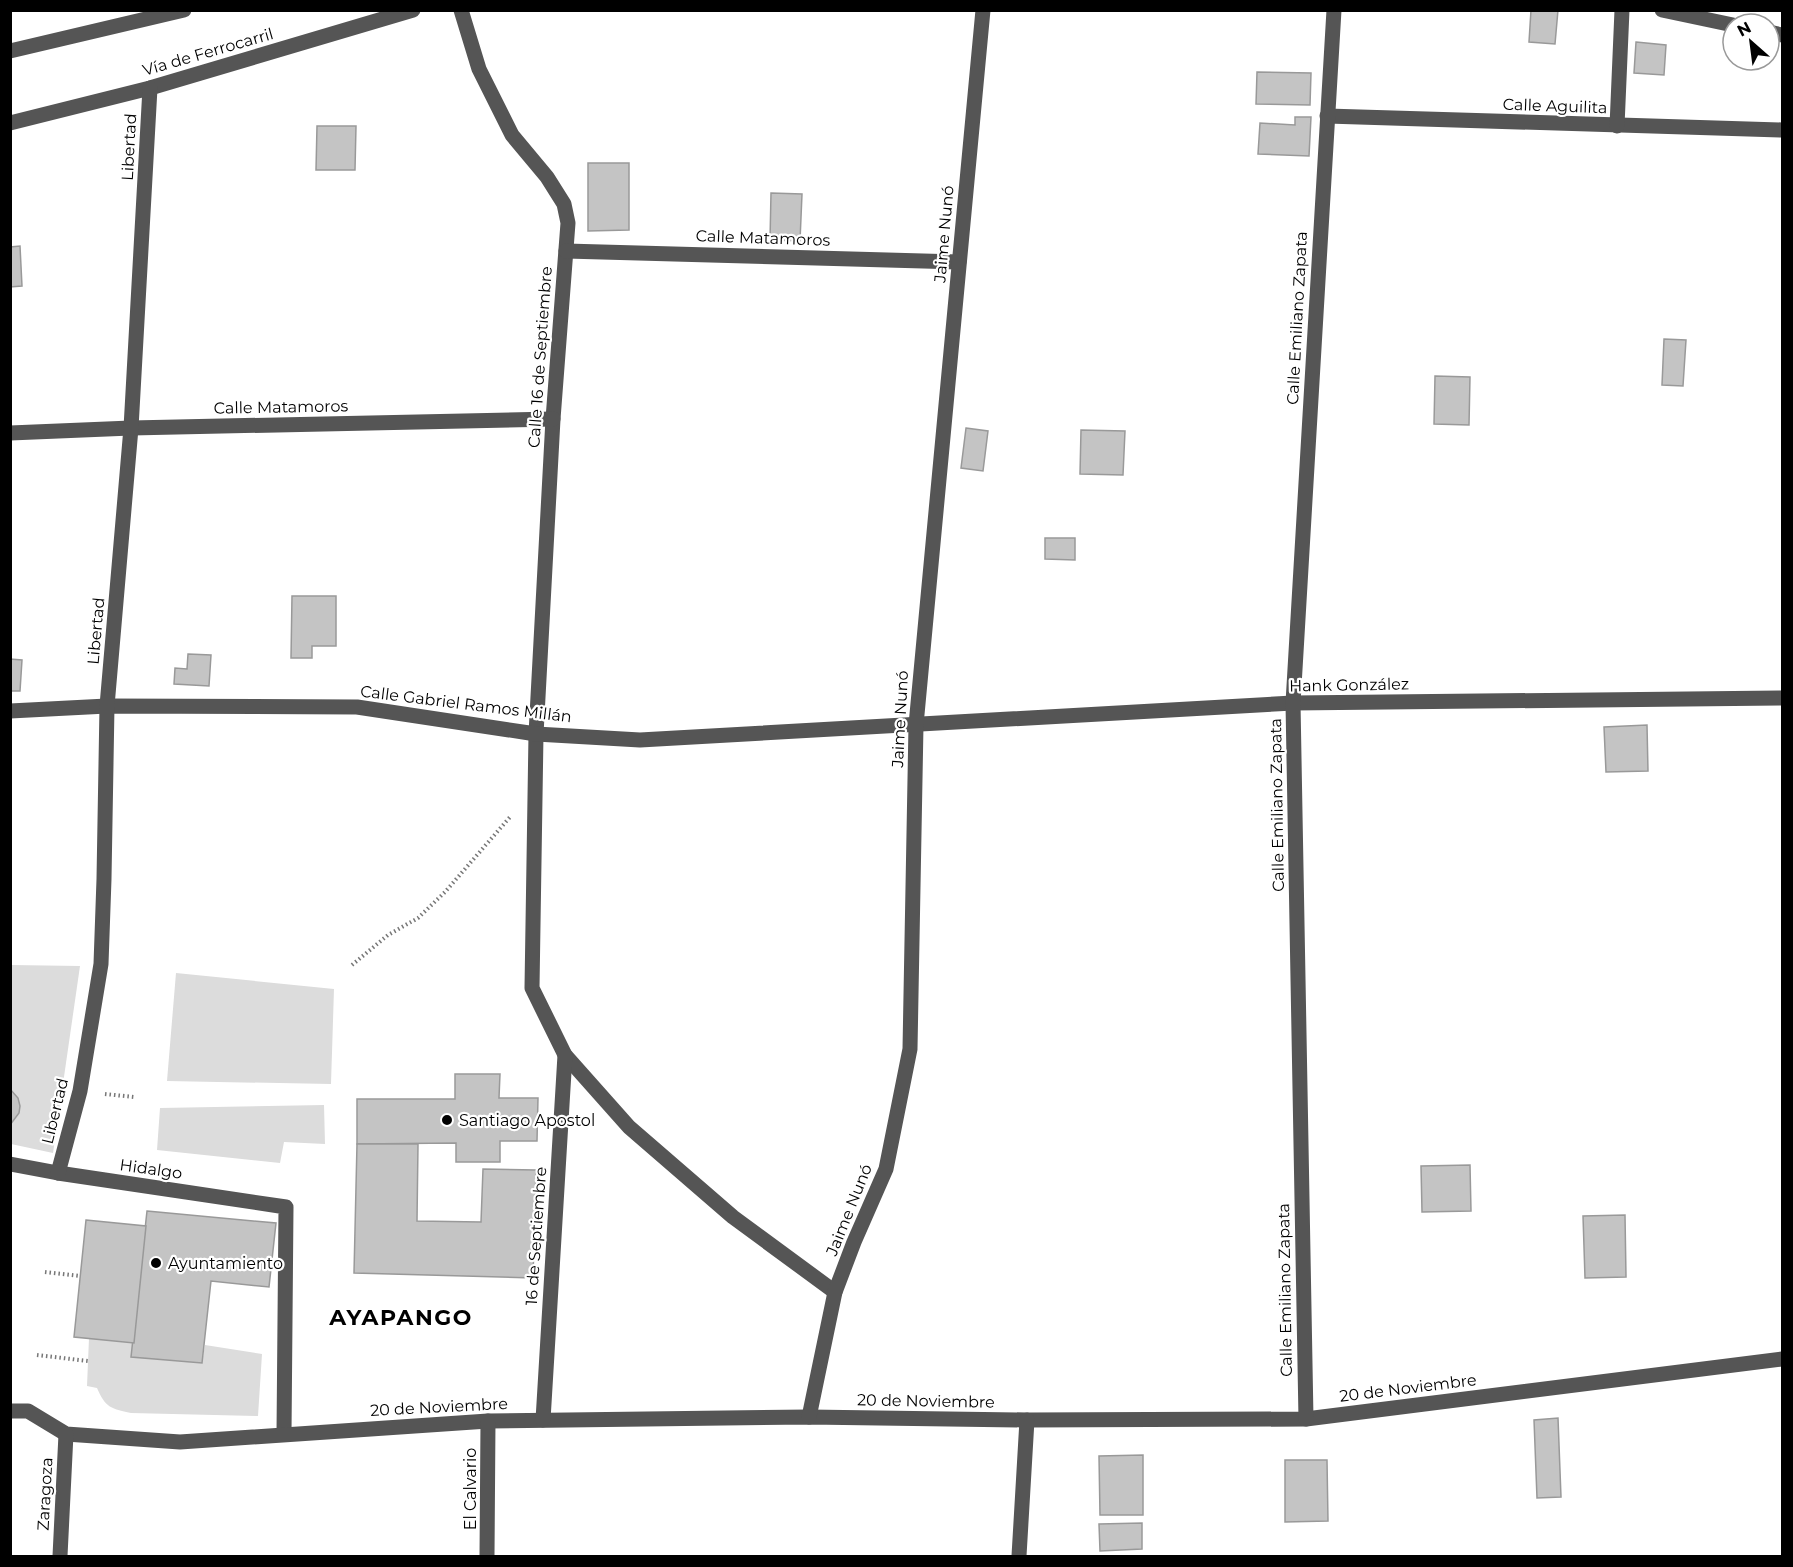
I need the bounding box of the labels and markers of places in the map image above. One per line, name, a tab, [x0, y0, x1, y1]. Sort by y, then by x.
place label: Santiago Apostol	[459, 1111, 595, 1130]
marker: Santiago Apostol	[440, 1113, 454, 1127]
place label: Ayuntamiento	[168, 1254, 283, 1273]
marker: Ayuntamiento	[149, 1256, 163, 1270]

